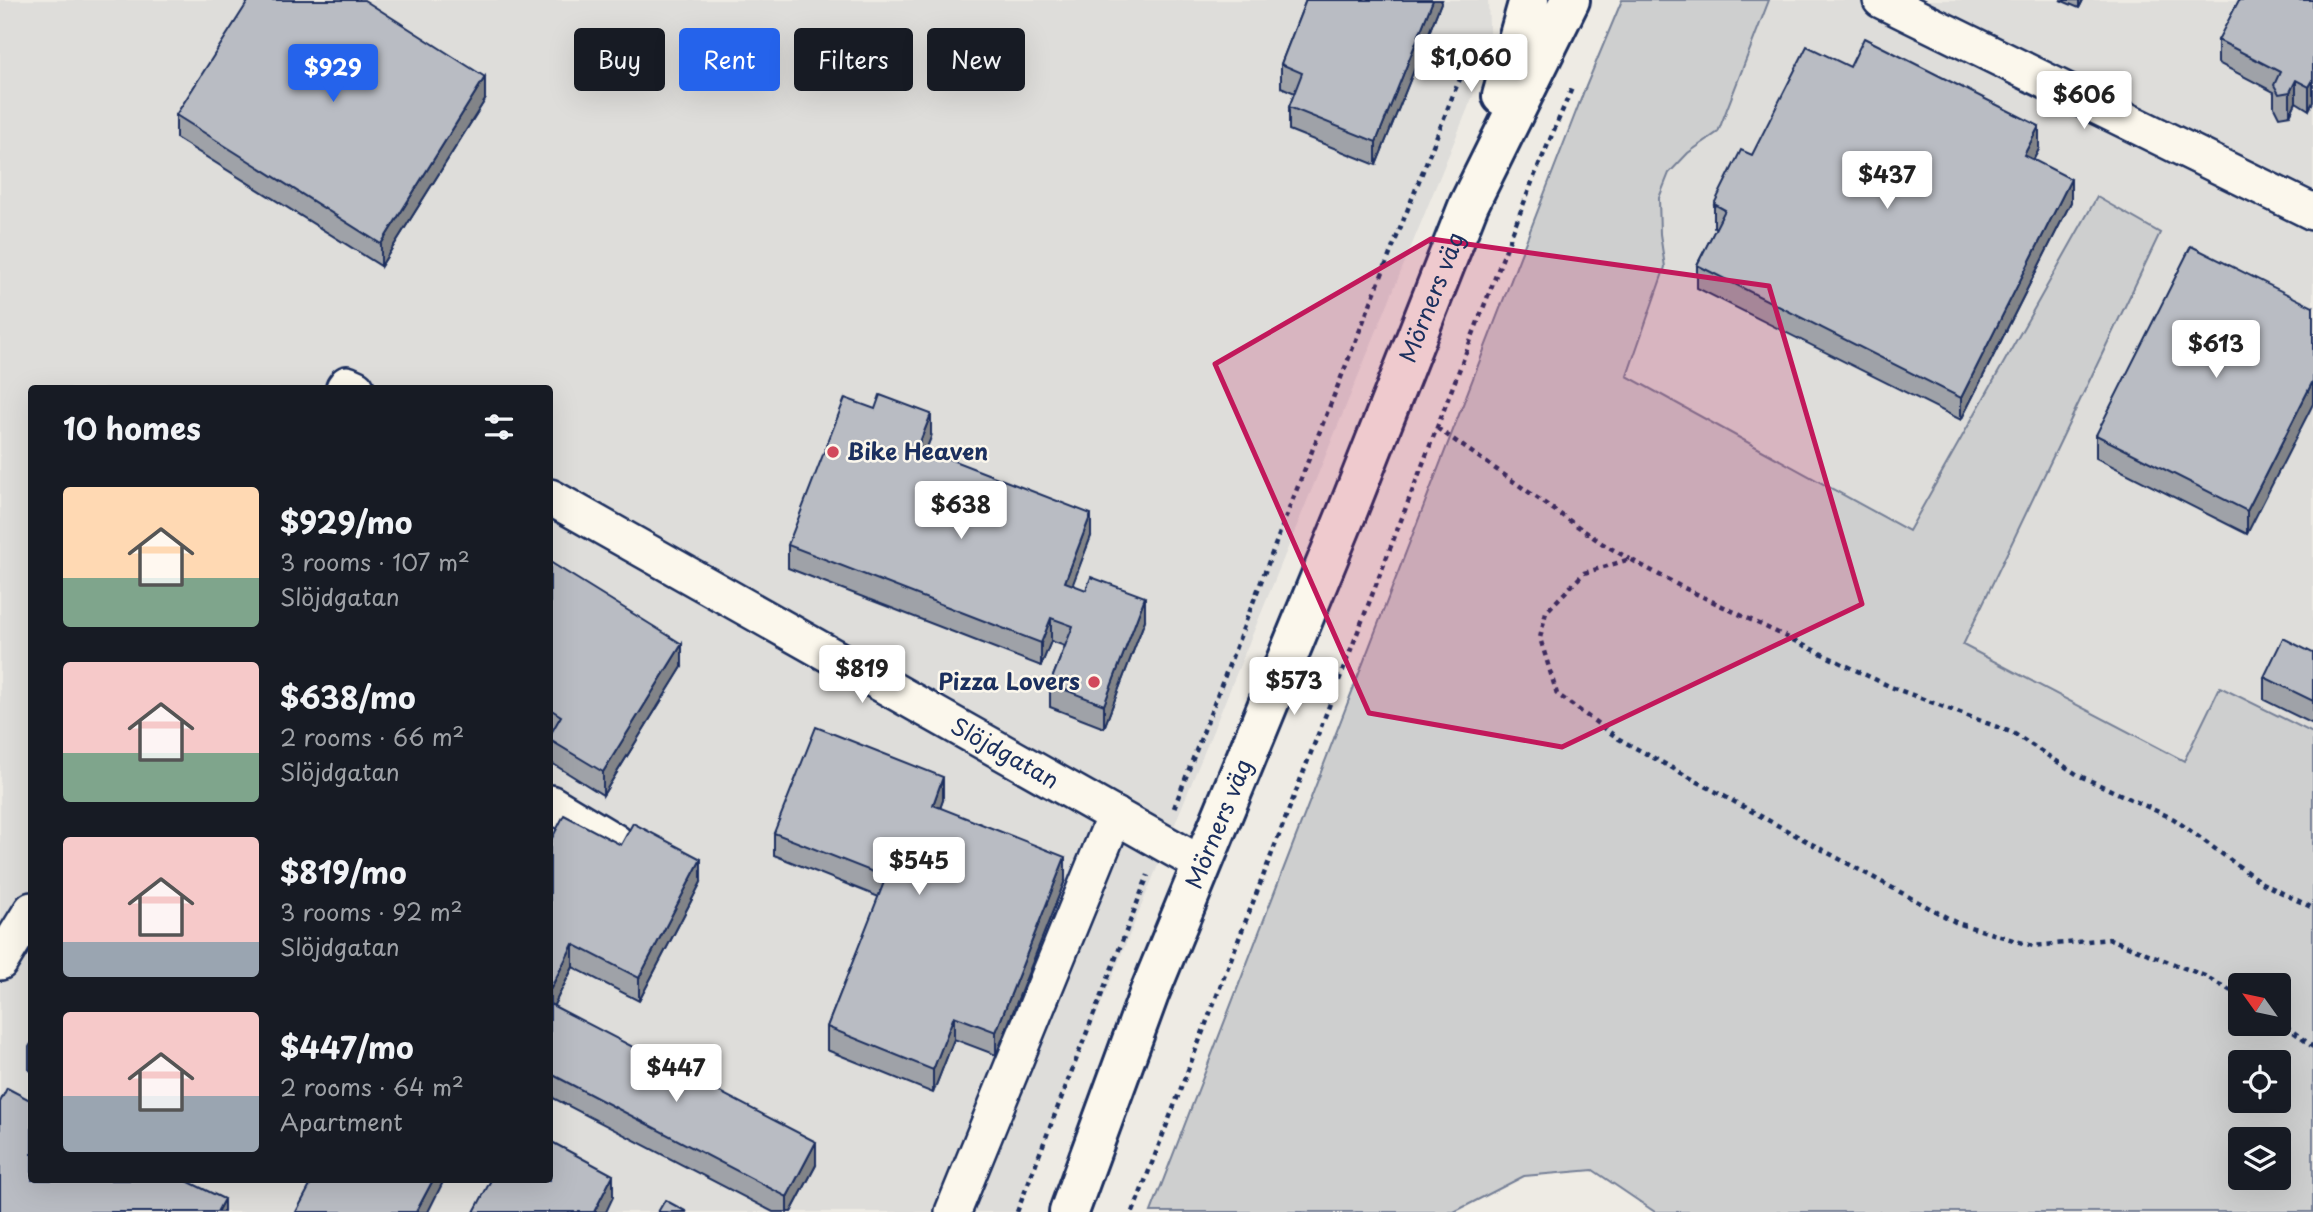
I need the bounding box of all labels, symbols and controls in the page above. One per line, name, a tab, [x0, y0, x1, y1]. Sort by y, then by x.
chip: Buy	[574, 28, 665, 91]
chip: Rent	[679, 28, 780, 91]
chip: Filters	[794, 28, 913, 91]
chip: New	[927, 28, 1025, 91]
pin: $1,060	[1414, 34, 1528, 94]
text: $1,060	[1430, 39, 1512, 74]
pin: $929	[292, 44, 374, 104]
text: $929	[304, 49, 362, 84]
pin: $606	[2043, 72, 2125, 131]
text: $606	[2053, 76, 2115, 111]
pin: $437	[1846, 152, 1928, 211]
text: $437	[1858, 156, 1916, 191]
street label: Mörners väg	[1389, 227, 1472, 367]
pin: $613	[2175, 320, 2257, 380]
text: $613	[2188, 325, 2244, 360]
text: 10 homes	[63, 405, 201, 450]
icon: filters	[480, 408, 518, 446]
place label: Bike Heaven	[847, 433, 989, 468]
marker: Bike Heaven	[825, 444, 841, 460]
pin: $638	[920, 482, 1002, 541]
text: $638	[931, 486, 991, 521]
text: $929/mo	[280, 499, 412, 544]
icon: home	[119, 515, 203, 599]
text: 3 rooms · 107 m²	[280, 544, 470, 579]
text: Slöjdgatan	[280, 579, 400, 614]
pin: $819	[821, 646, 903, 705]
text: $819	[835, 650, 889, 685]
pin: $573	[1253, 658, 1335, 717]
text: $573	[1265, 662, 1323, 697]
place label: Pizza Lovers	[938, 663, 1080, 698]
text: $638/mo	[280, 674, 416, 719]
marker: Pizza Lovers	[1086, 674, 1102, 690]
icon: home	[119, 690, 203, 774]
street label: Slöjdgatan	[945, 707, 1066, 797]
text: 2 rooms · 66 m²	[280, 719, 464, 754]
street label: Mörners väg	[1175, 753, 1260, 894]
text: Slöjdgatan	[280, 754, 400, 789]
pin: $545	[878, 838, 960, 897]
text: $545	[889, 842, 949, 877]
text: $819/mo	[280, 849, 407, 894]
icon: home	[119, 865, 203, 949]
text: 3 rooms · 92 m²	[280, 894, 463, 929]
text: Slöjdgatan	[280, 929, 400, 964]
north arrow	[2228, 973, 2291, 1036]
map controls	[2228, 973, 2291, 1190]
text: $447/mo	[280, 1024, 414, 1069]
icon: home	[119, 1040, 203, 1124]
pin: $447	[635, 1044, 717, 1104]
text: $447	[647, 1049, 705, 1084]
button: locate	[2228, 1050, 2291, 1113]
text: 2 rooms · 64 m²	[280, 1069, 464, 1104]
text: Apartment	[280, 1104, 403, 1139]
button: layers	[2228, 1127, 2291, 1190]

